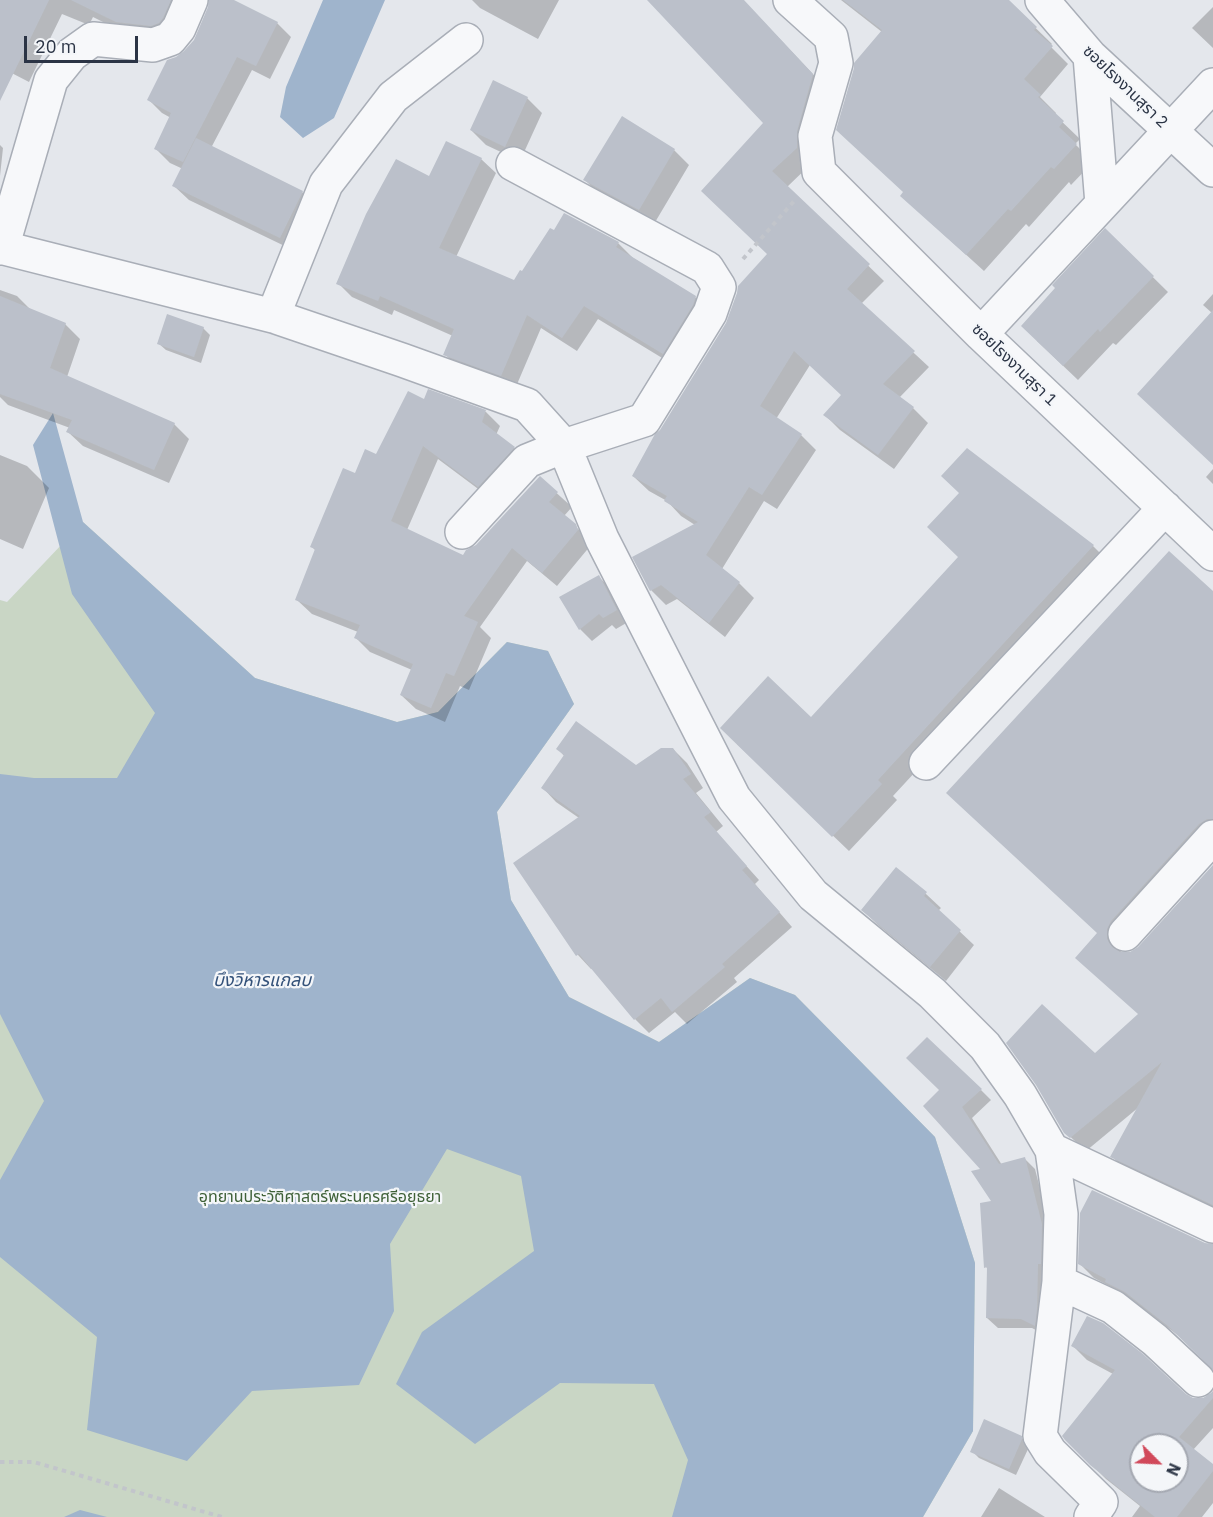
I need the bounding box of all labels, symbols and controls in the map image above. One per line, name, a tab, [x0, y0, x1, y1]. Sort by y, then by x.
scale bar	[27, 24, 141, 62]
text: 20 m	[35, 35, 77, 58]
street label: ซอยโรงงานสุรา 2	[1079, 42, 1171, 132]
street label: ซอยโรงงานสุรา 1	[968, 320, 1060, 410]
water label: บึงวิหารแกลบ	[213, 970, 311, 992]
park label: อุทยานประวัติศาสตร์พระนครศรีอยุธยา	[199, 1187, 441, 1207]
north arrow	[1129, 1433, 1189, 1493]
text: N	[1162, 1460, 1185, 1479]

